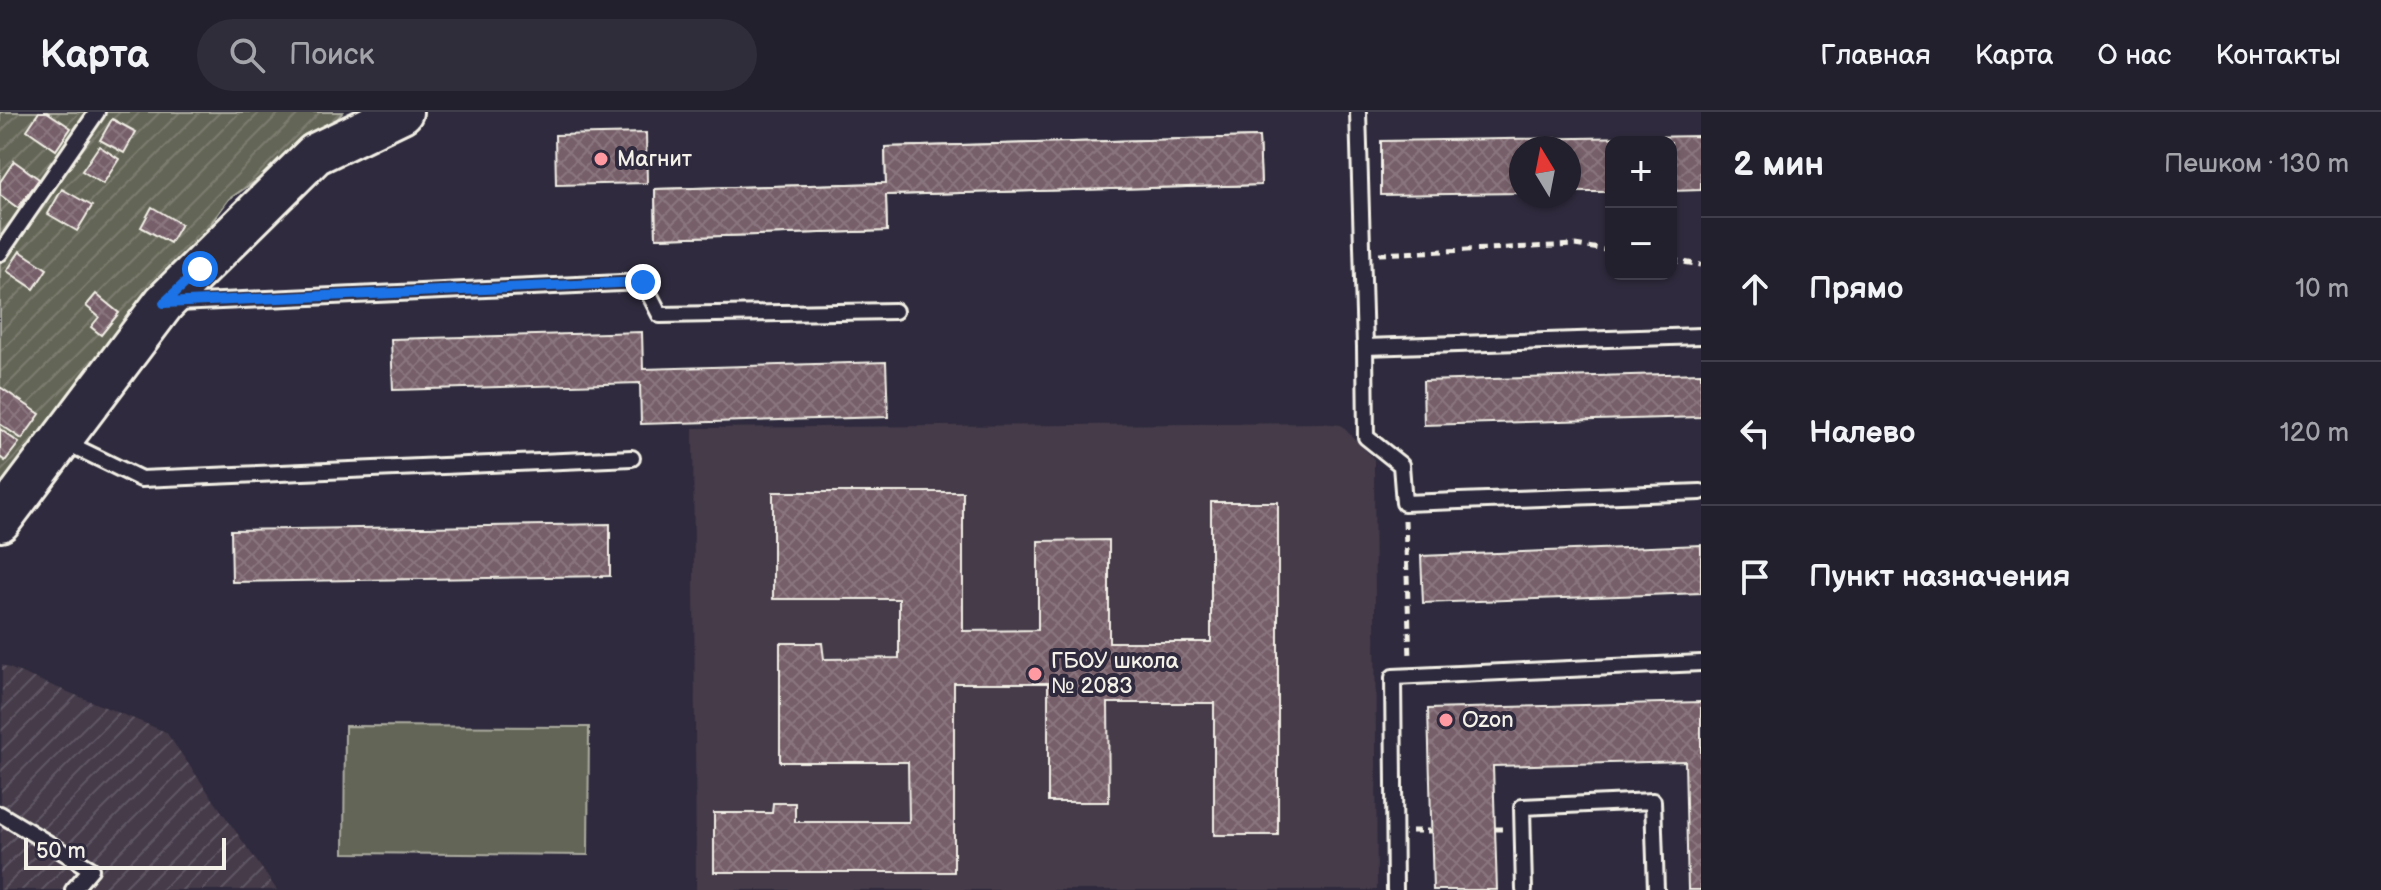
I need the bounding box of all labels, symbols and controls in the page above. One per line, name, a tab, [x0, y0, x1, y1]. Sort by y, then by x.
search box	[197, 19, 757, 91]
text: Карта	[40, 33, 149, 78]
icon: search	[225, 33, 269, 77]
text: Поиск	[289, 37, 375, 73]
text: Главная	[1820, 39, 1931, 72]
text: Карта	[1975, 39, 2054, 72]
text: О нас	[2098, 39, 2171, 72]
text: Контакты	[2215, 39, 2341, 72]
north arrow	[1509, 136, 1581, 208]
map controls	[1605, 136, 1677, 280]
button: +	[1605, 136, 1677, 208]
text: 2 мин	[1733, 144, 1824, 185]
place label: Магнит	[617, 146, 693, 173]
text: Пешком · 130 m	[2164, 149, 2349, 180]
marker: Магнит	[592, 150, 610, 168]
button: −	[1605, 208, 1677, 280]
route start	[182, 251, 218, 287]
route end	[625, 264, 661, 300]
icon: ahead	[1733, 267, 1777, 311]
text: Прямо	[1809, 271, 1903, 307]
text: 10 m	[2295, 274, 2349, 305]
icon: left	[1733, 411, 1777, 455]
text: Налево	[1809, 415, 1915, 451]
text: 120 m	[2280, 418, 2349, 449]
icon: arrive	[1733, 555, 1777, 599]
text: Пункт назначения	[1809, 559, 2070, 595]
place label: ГБОУ школа № 2083	[1051, 648, 1179, 700]
marker: ГБОУ школа № 2083	[1026, 665, 1044, 683]
place label: Ozon	[1462, 707, 1514, 734]
marker: Ozon	[1437, 711, 1455, 729]
scale bar	[24, 834, 226, 870]
text: 50 m	[36, 838, 86, 865]

